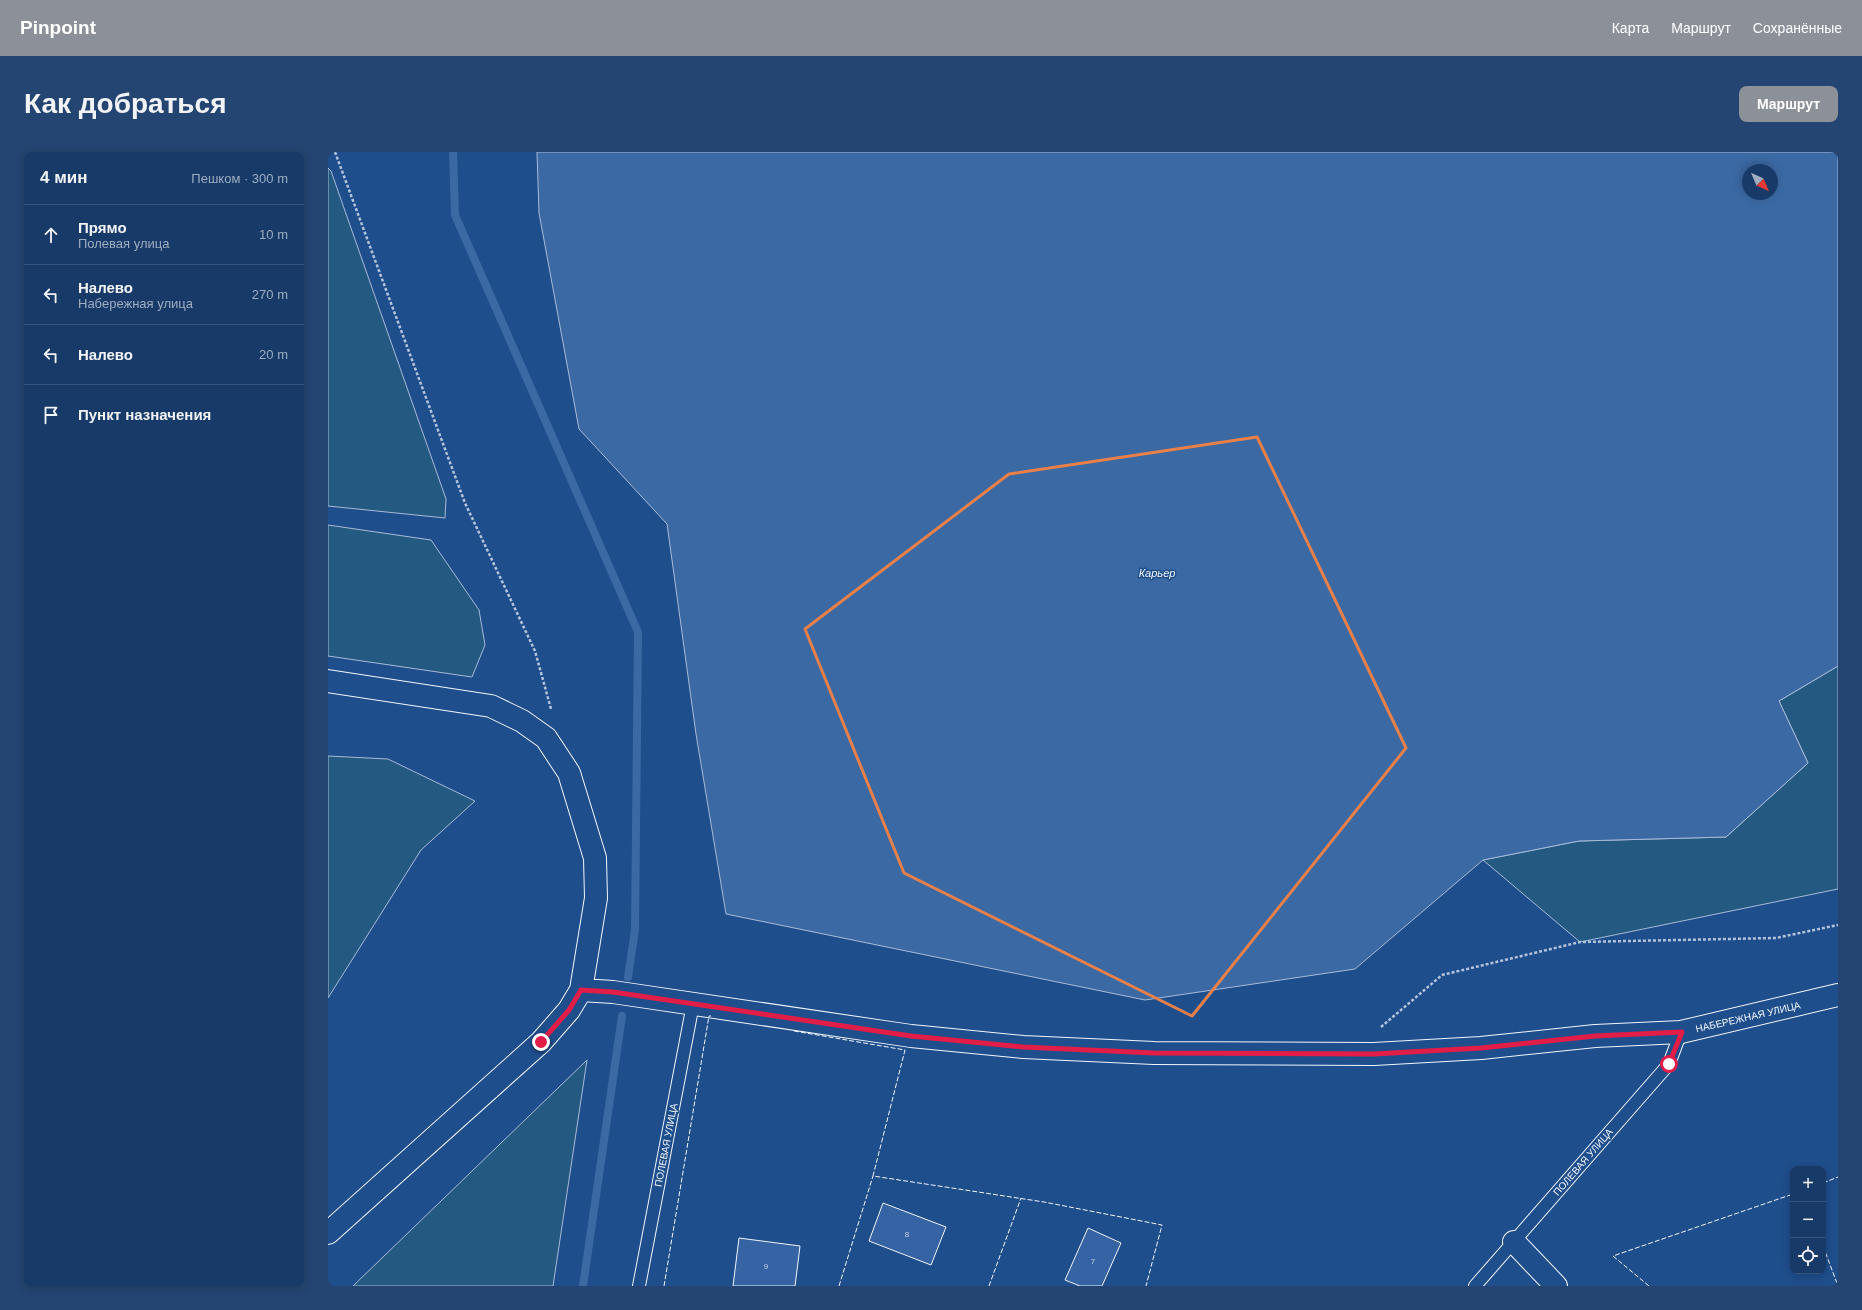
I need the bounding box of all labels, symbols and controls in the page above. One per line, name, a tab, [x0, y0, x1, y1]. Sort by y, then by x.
text: Pinpoint	[20, 17, 96, 38]
text: Карта	[1612, 20, 1649, 36]
text: Маршрут	[1671, 20, 1731, 36]
text: Сохранённые	[1753, 20, 1842, 36]
button: Маршрут	[1739, 86, 1838, 122]
text: Как добраться	[24, 88, 226, 119]
north arrow	[1742, 164, 1778, 200]
text: 4 мин	[40, 168, 87, 187]
text: Пешком · 300 m	[191, 171, 288, 186]
text: Прямо	[78, 219, 127, 236]
icon: ahead	[40, 224, 62, 246]
text: 10 m	[259, 227, 288, 242]
text: Полевая улица	[78, 236, 169, 251]
text: Налево	[78, 279, 133, 296]
icon: left	[40, 284, 62, 306]
text: 270 m	[252, 287, 288, 302]
text: Набережная улица	[78, 296, 193, 311]
icon: left	[40, 344, 62, 366]
text: Налево	[78, 346, 133, 363]
text: 20 m	[259, 347, 288, 362]
icon: arrive	[40, 404, 62, 426]
text: Пункт назначения	[78, 406, 211, 423]
water label: Карьер	[1139, 567, 1175, 579]
street label: НАБЕРЕЖНАЯ УЛИЦА	[1694, 999, 1802, 1034]
route end	[532, 1033, 550, 1051]
route start	[1660, 1055, 1678, 1073]
street label: ПОЛЕВАЯ УЛИЦА	[652, 1102, 680, 1188]
street label: ПОЛЕВАЯ УЛИЦА	[1551, 1126, 1615, 1198]
map controls	[1790, 1166, 1826, 1274]
button: +	[1790, 1166, 1826, 1202]
button: −	[1790, 1202, 1826, 1238]
house number: 8	[905, 1230, 910, 1239]
button: locate	[1790, 1238, 1826, 1274]
house number: 7	[1091, 1257, 1096, 1266]
house number: 9	[764, 1262, 769, 1271]

